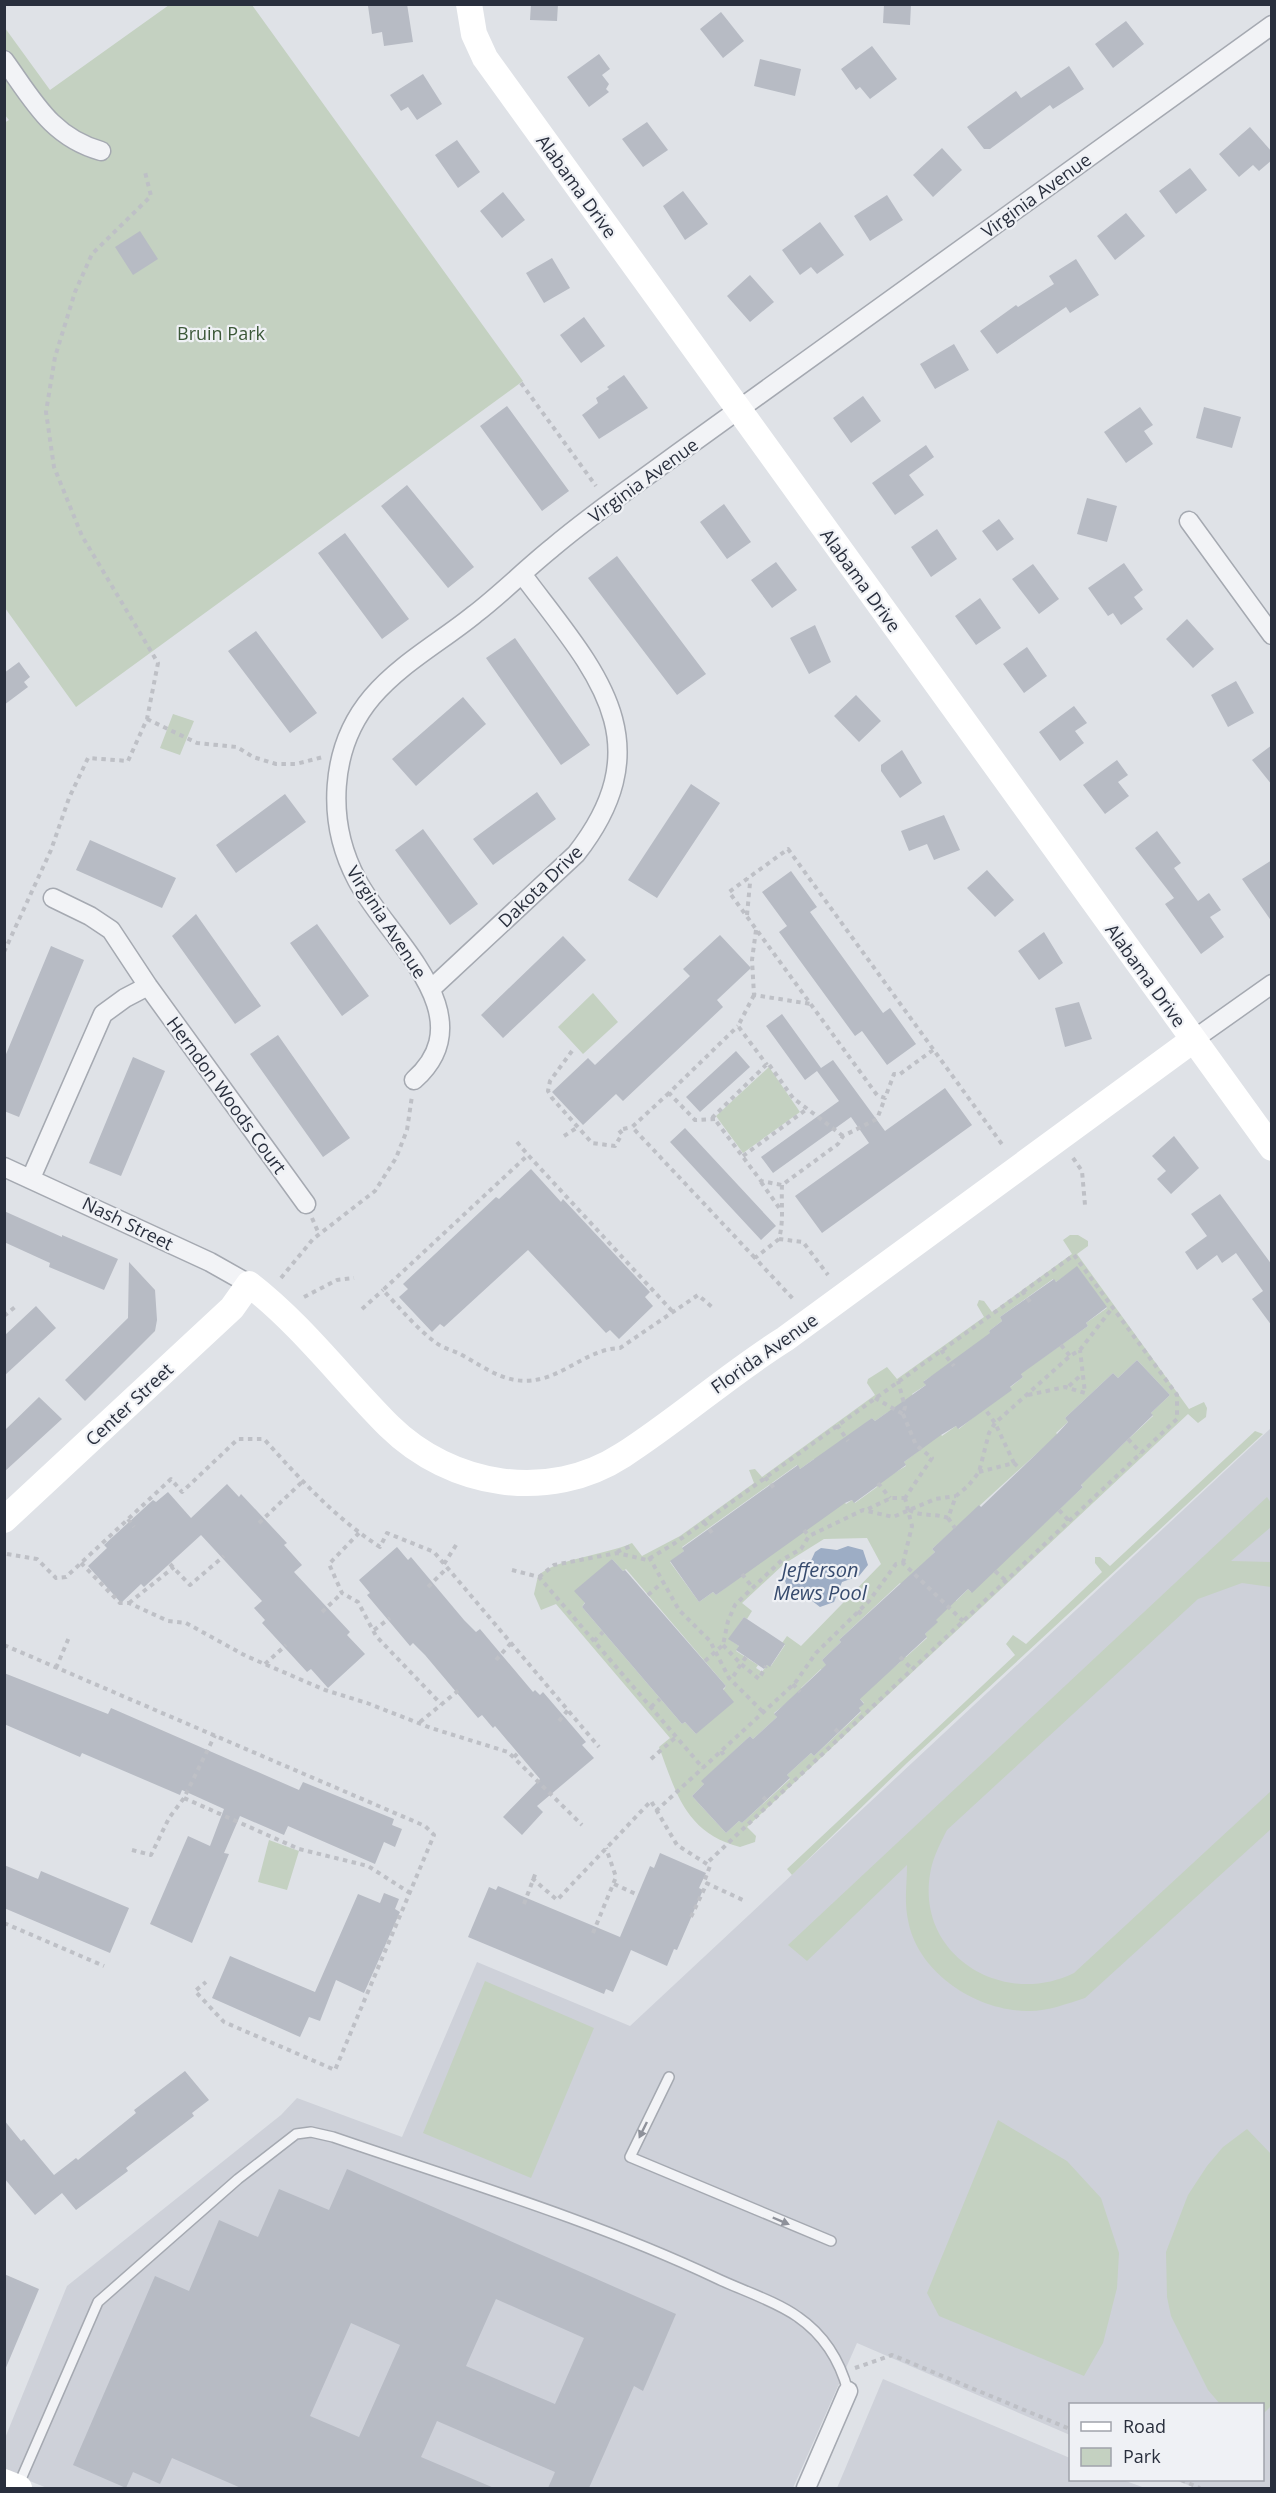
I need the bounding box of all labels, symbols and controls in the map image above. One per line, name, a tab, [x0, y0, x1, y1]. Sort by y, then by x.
street label: Alabama Drive	[531, 129, 623, 243]
street label: Virginia Avenue	[976, 147, 1096, 243]
park label: Bruin Park	[177, 321, 266, 345]
street label: Virginia Avenue	[583, 432, 703, 528]
street label: Alabama Drive	[815, 523, 907, 637]
street label: Dakota Drive	[493, 840, 587, 932]
street label: Virginia Avenue	[342, 861, 432, 983]
street label: Alabama Drive	[1100, 918, 1192, 1032]
street label: Herndon Woods Court	[162, 1012, 292, 1178]
street label: Nash Street	[79, 1191, 177, 1255]
street label: Florida Avenue	[706, 1307, 822, 1399]
street label: Center Street	[80, 1357, 178, 1451]
water label: Jefferson Mews Pool	[773, 1556, 868, 1606]
one-way arrow	[639, 2121, 648, 2138]
one-way arrow	[772, 2217, 790, 2226]
legend	[1069, 2403, 1264, 2481]
text: Road	[1123, 2414, 1166, 2438]
text: Park	[1123, 2444, 1161, 2468]

